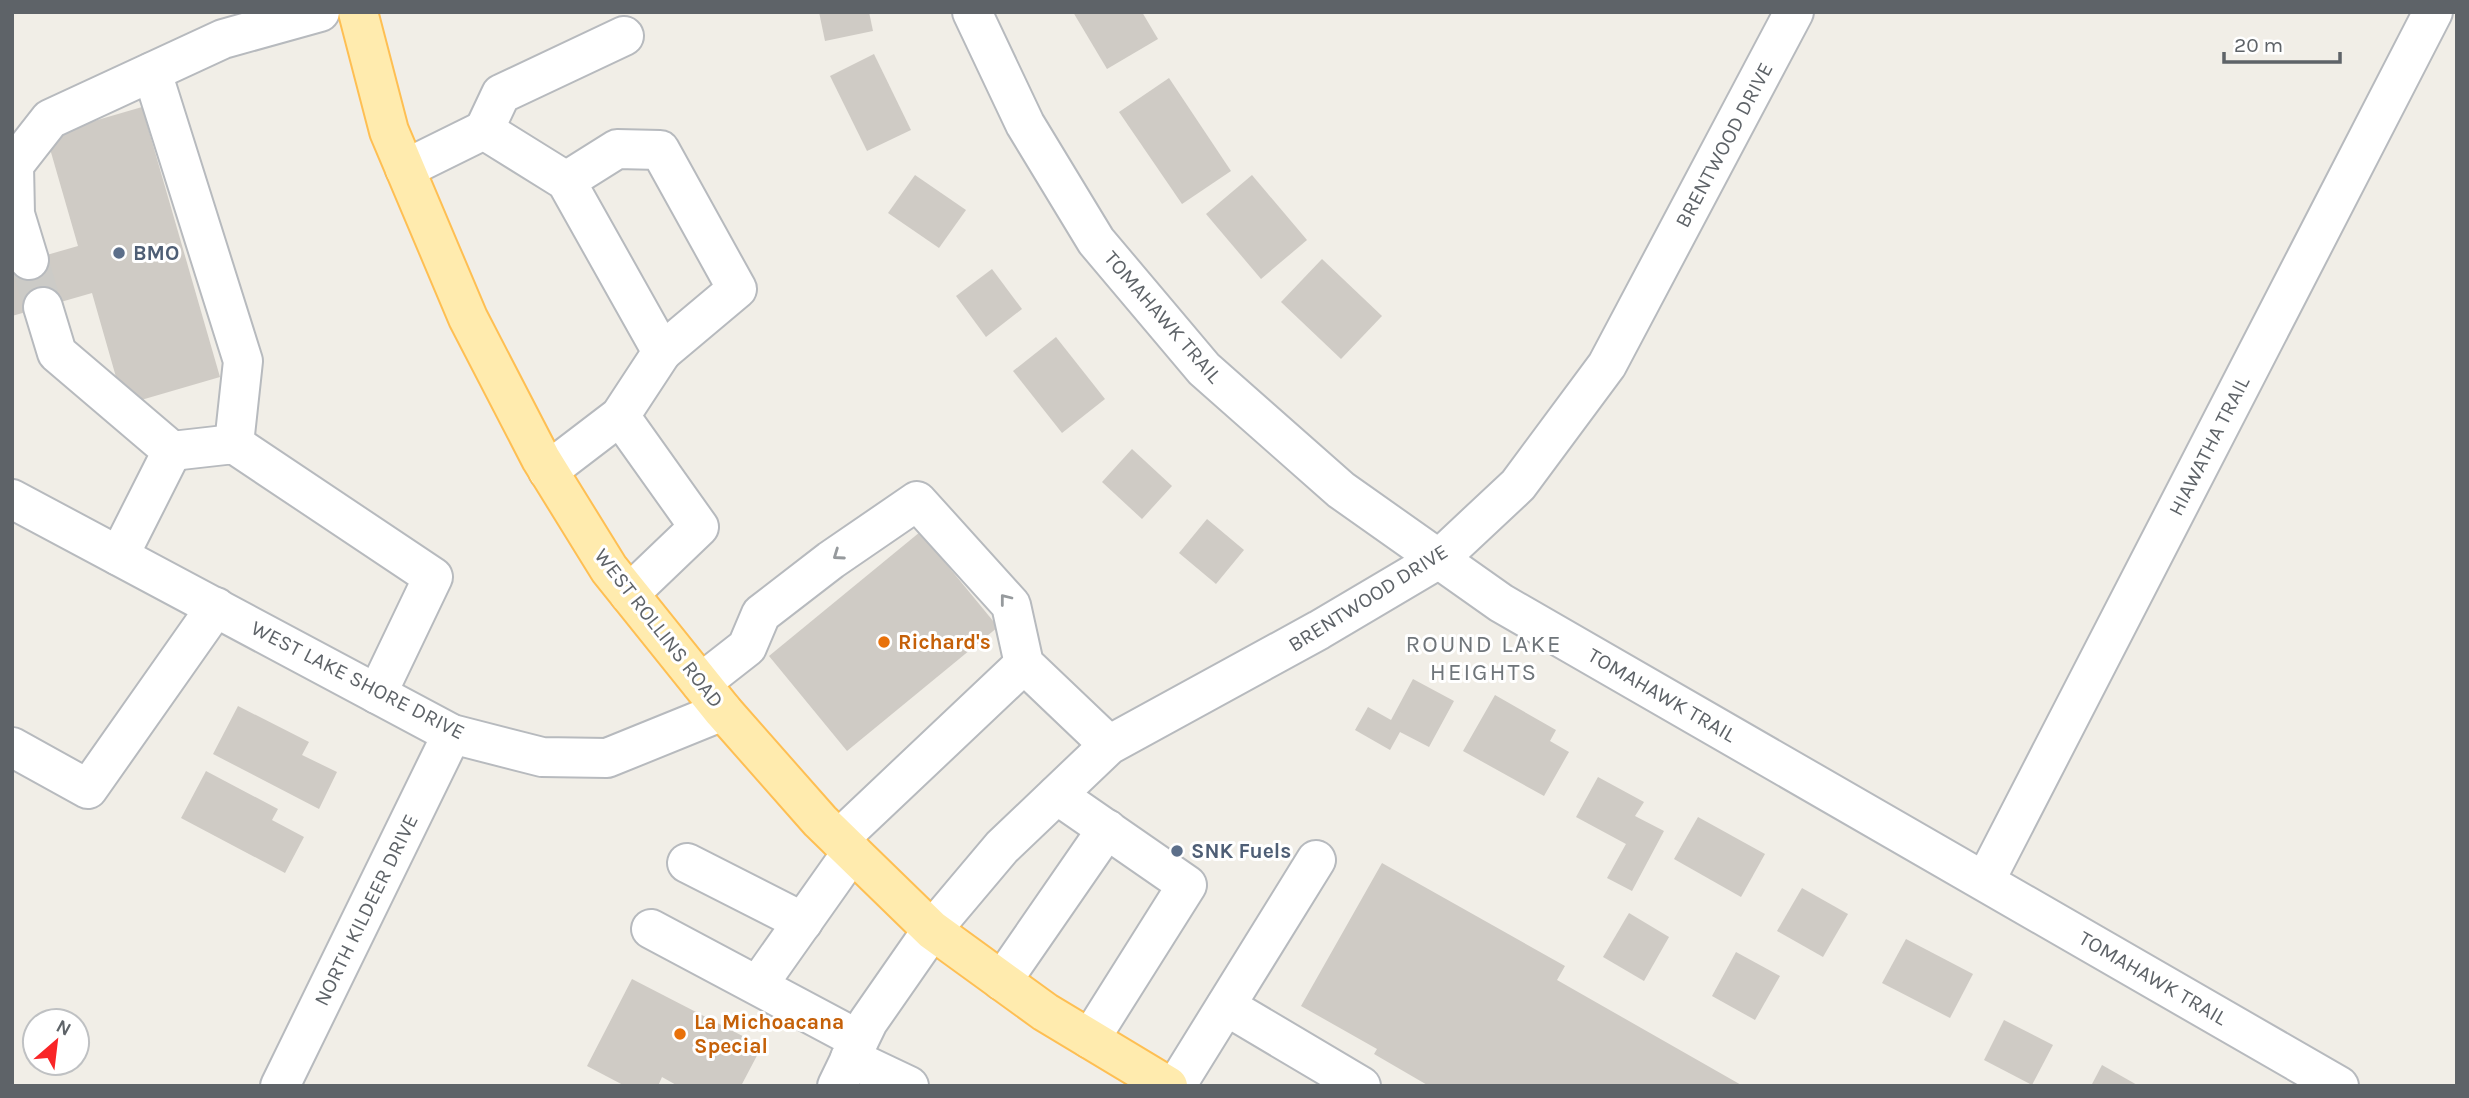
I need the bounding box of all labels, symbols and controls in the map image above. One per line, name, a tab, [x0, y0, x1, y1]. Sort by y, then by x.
scale bar	[2224, 21, 2340, 65]
text: 20 m	[2234, 33, 2283, 57]
street label: BRENTWOOD DRIVE	[1670, 58, 1778, 232]
place label: BMO	[133, 241, 179, 265]
marker: BMO	[111, 245, 127, 261]
street label: TOMAHAWK TRAIL	[1099, 246, 1227, 388]
street label: HIAWATHA TRAIL	[2163, 372, 2255, 520]
street label: BRENTWOOD DRIVE	[1284, 539, 1452, 657]
street label: WEST ROLLINS ROAD	[589, 544, 729, 712]
one-way arrow	[833, 547, 846, 559]
one-way arrow	[1000, 595, 1013, 607]
street label: WEST LAKE SHORE DRIVE	[247, 616, 469, 744]
place label: Richard's	[898, 630, 991, 654]
district label: ROUND LAKE HEIGHTS	[1406, 630, 1562, 686]
marker: Richard's	[876, 634, 892, 650]
street label: TOMAHAWK TRAIL	[1584, 643, 1741, 747]
street label: NORTH KILDEER DRIVE	[309, 810, 423, 1010]
place label: SNK Fuels	[1191, 839, 1291, 863]
marker: SNK Fuels	[1169, 843, 1185, 859]
street label: TOMAHAWK TRAIL	[2075, 926, 2232, 1030]
north arrow	[21, 1007, 91, 1077]
place label: La Michoacana Special	[694, 1010, 844, 1058]
text: N	[52, 1015, 75, 1041]
marker: La Michoacana Special	[672, 1026, 688, 1042]

